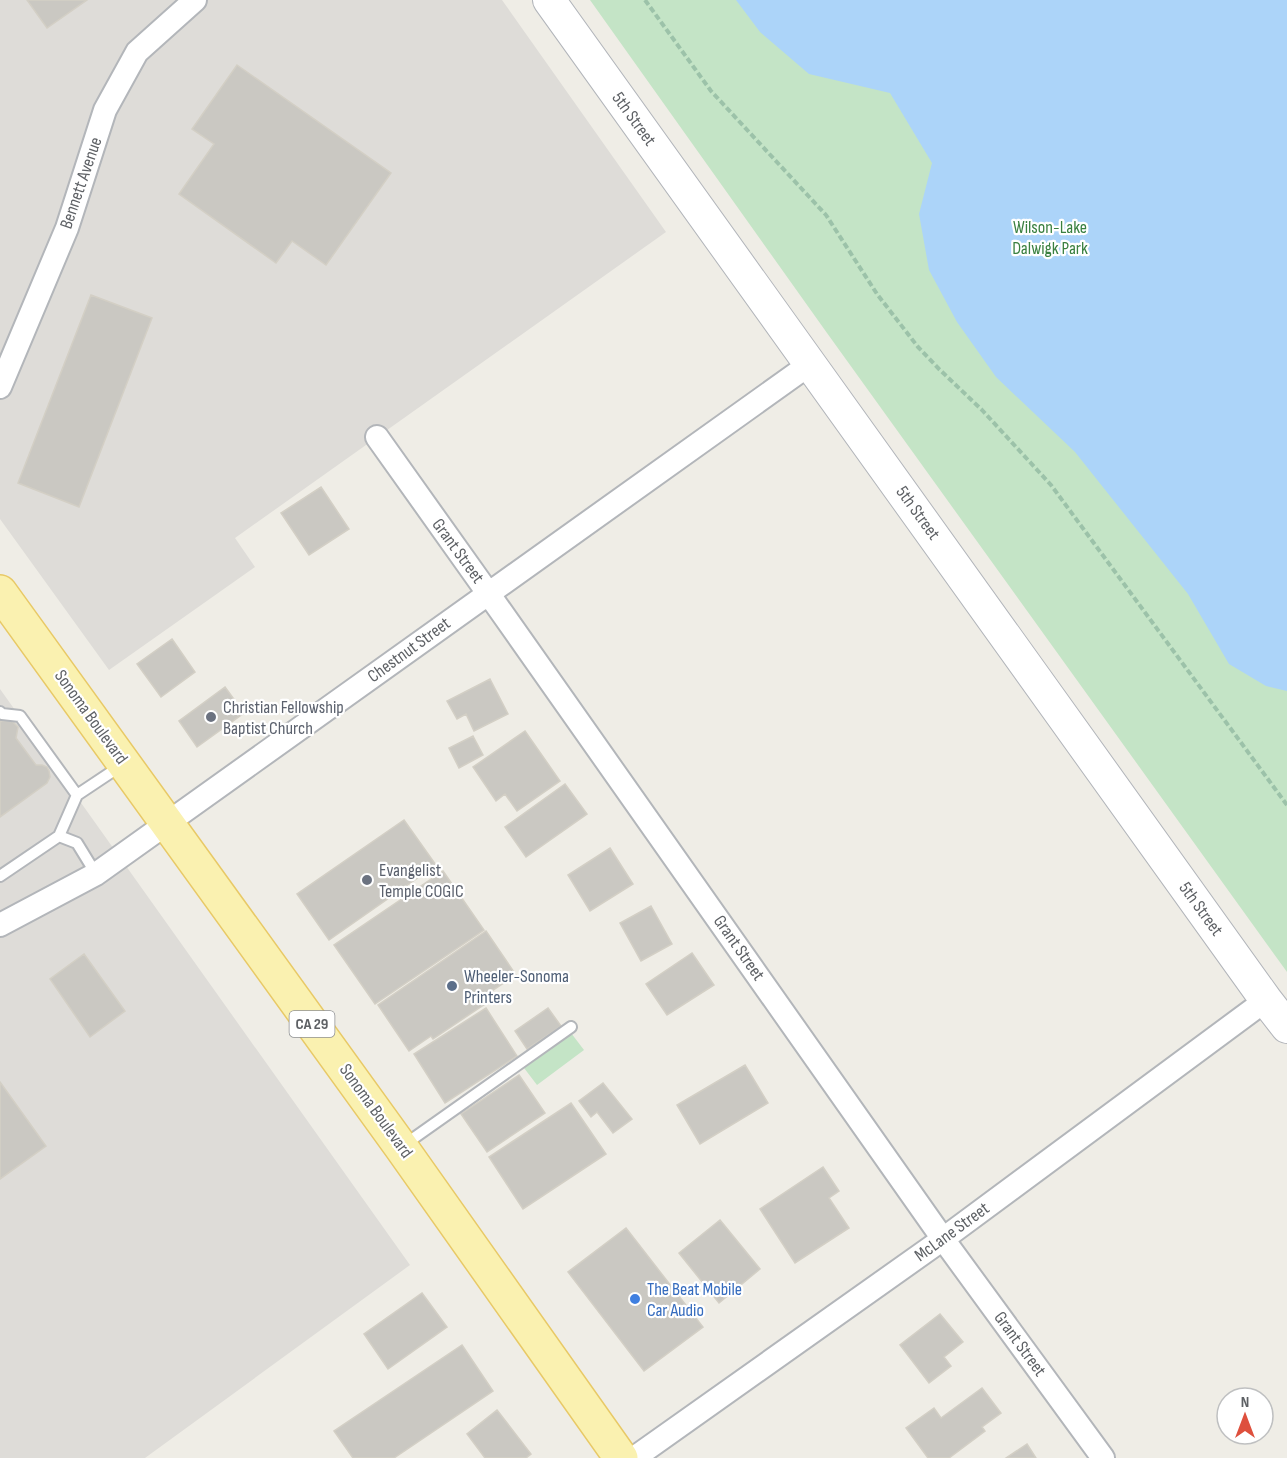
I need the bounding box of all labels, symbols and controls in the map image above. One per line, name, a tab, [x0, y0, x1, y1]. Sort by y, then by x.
street label: 5th Street	[607, 88, 661, 150]
street label: Bennett Avenue	[55, 134, 107, 232]
park label: Wilson-Lake Dalwigk Park	[1012, 217, 1088, 259]
street label: 5th Street	[891, 482, 945, 544]
street label: Grant Street	[427, 514, 489, 588]
street label: Chestnut Street	[364, 613, 455, 687]
street label: Sonoma Boulevard	[50, 666, 132, 768]
place label: Christian Fellowship Baptist Church	[223, 697, 344, 739]
marker: Christian Fellowship Baptist Church	[204, 710, 218, 724]
place label: Evangelist Temple COGIC	[379, 860, 464, 902]
marker: Evangelist Temple COGIC	[360, 873, 374, 887]
street label: 5th Street	[1174, 878, 1228, 940]
street label: Grant Street	[709, 911, 769, 985]
place label: Wheeler-Sonoma Printers	[464, 966, 569, 1008]
marker: Wheeler-Sonoma Printers	[445, 979, 459, 993]
road number: CA 29	[290, 1011, 334, 1037]
street label: Sonoma Boulevard	[335, 1060, 417, 1162]
street label: McLane Street	[911, 1198, 994, 1266]
place label: The Beat Mobile Car Audio	[647, 1279, 742, 1321]
marker: The Beat Mobile Car Audio	[628, 1292, 642, 1306]
street label: Grant Street	[989, 1307, 1051, 1381]
north arrow	[1215, 1386, 1275, 1446]
text: N	[1241, 1393, 1249, 1412]

